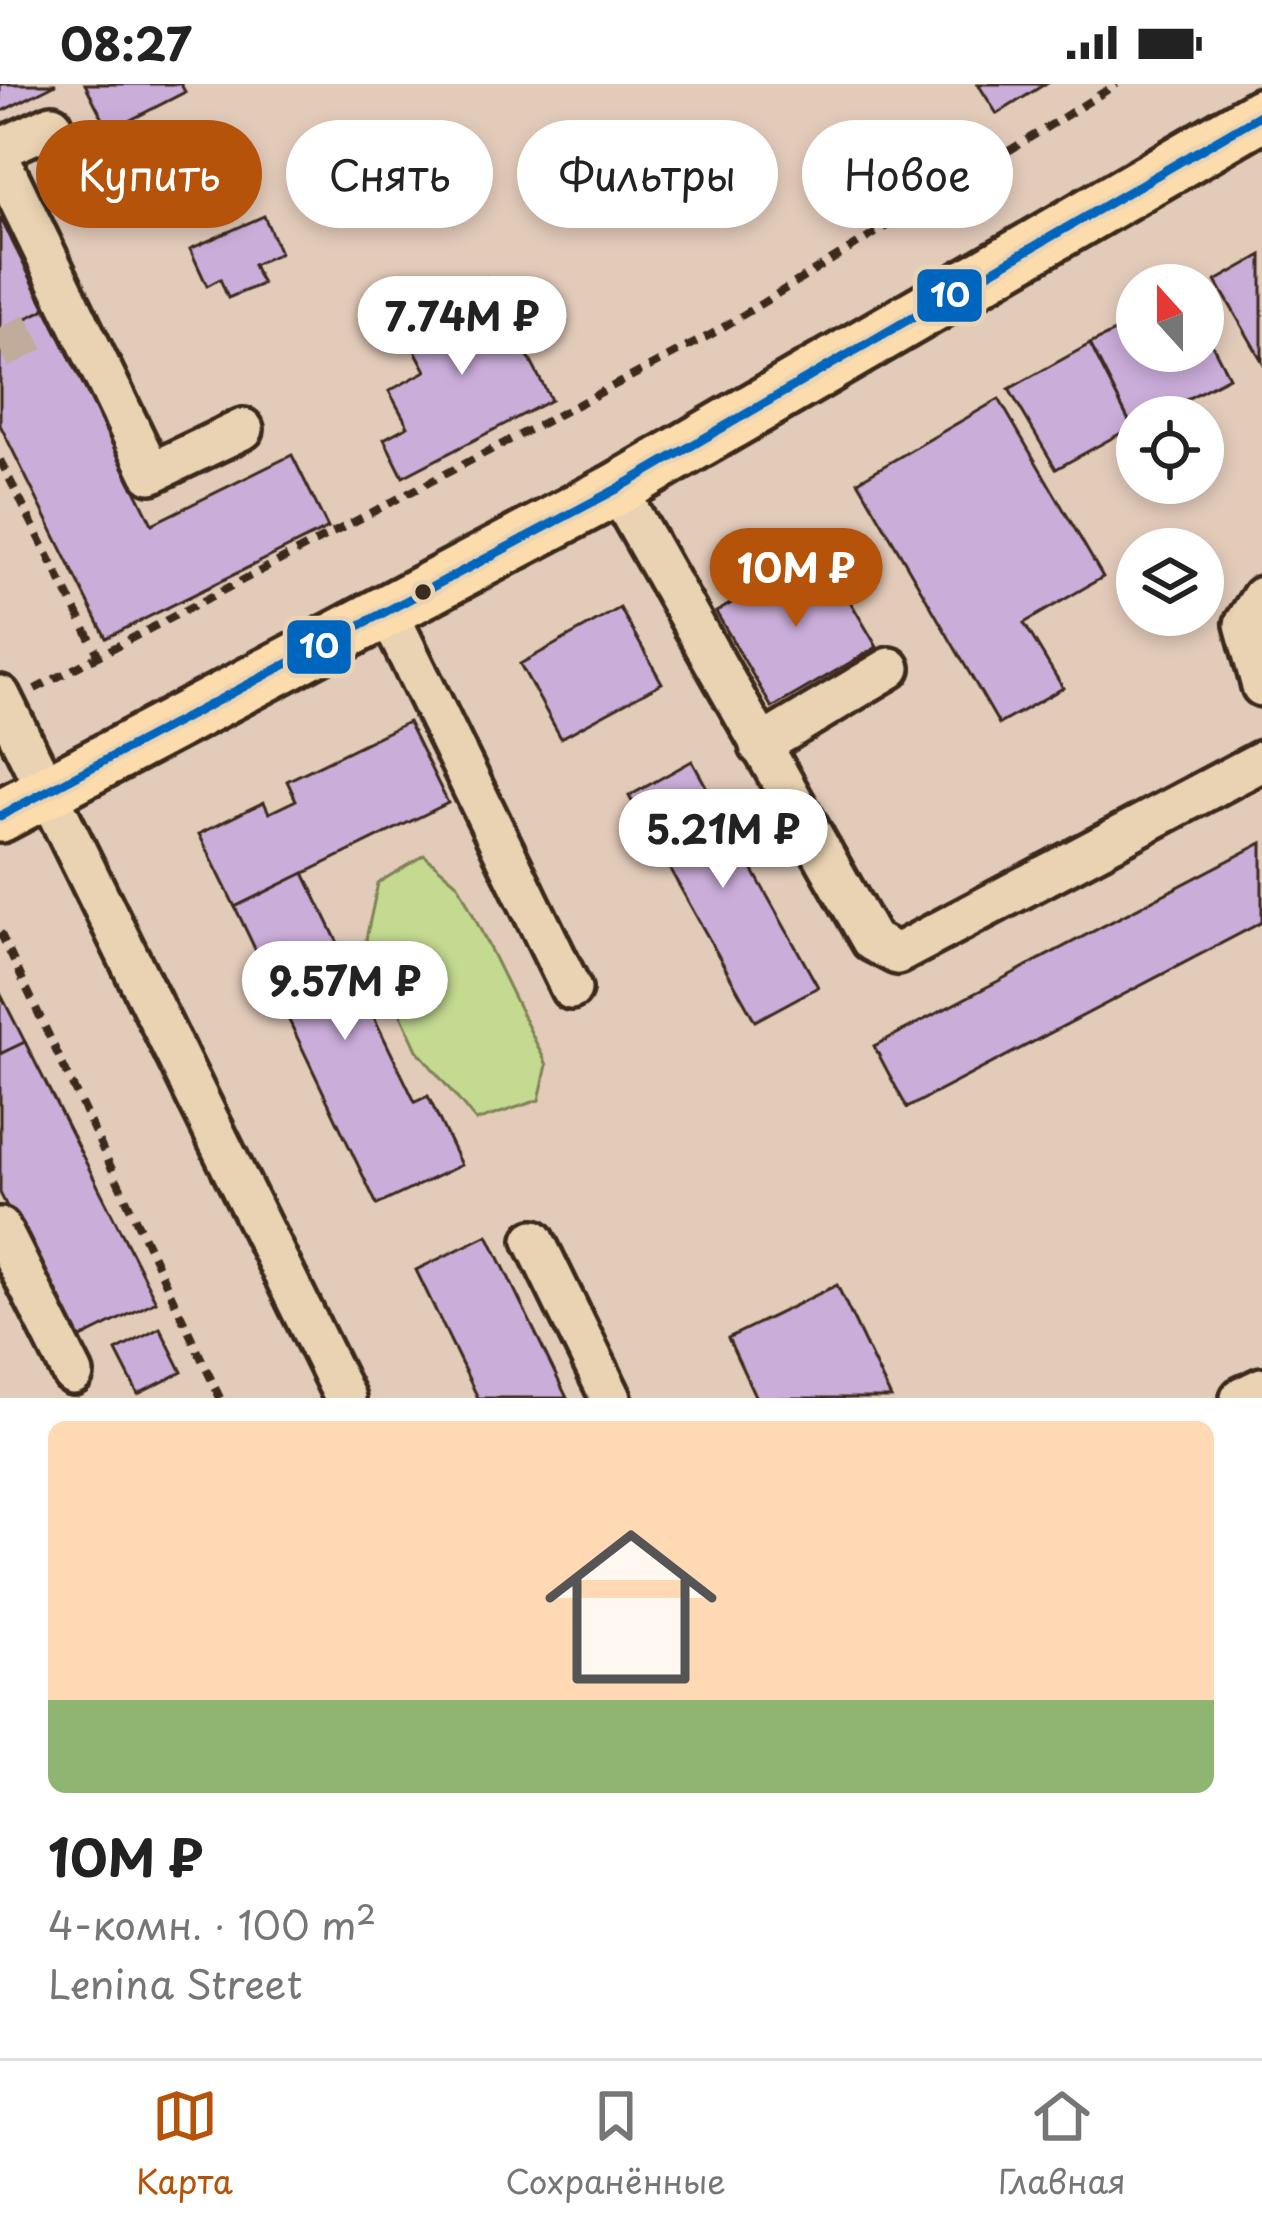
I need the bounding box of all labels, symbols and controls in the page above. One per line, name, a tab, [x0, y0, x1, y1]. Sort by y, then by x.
text: 08:27	[60, 8, 192, 76]
chip: Купить	[36, 120, 262, 228]
chip: Снять	[286, 120, 493, 228]
chip: Фильтры	[517, 120, 778, 228]
chip: Новое	[802, 120, 1013, 228]
north arrow	[1116, 264, 1224, 372]
map controls	[1116, 264, 1224, 636]
line badge: 10	[915, 267, 984, 324]
text: 10	[930, 268, 970, 318]
pin: 7.74M ₽	[351, 276, 573, 378]
text: 7.74M ₽	[385, 285, 539, 344]
button: locate	[1116, 396, 1224, 504]
pin: 10M ₽	[712, 528, 880, 630]
button: layers	[1116, 528, 1224, 636]
text: 10M ₽	[737, 537, 855, 596]
unlabelled marker	[412, 581, 434, 603]
line badge: 10	[285, 618, 353, 676]
text: 10	[299, 619, 339, 669]
pin: 5.21M ₽	[612, 789, 834, 891]
text: 5.21M ₽	[646, 798, 800, 857]
pin: 9.57M ₽	[234, 941, 456, 1043]
text: 9.57M ₽	[269, 950, 421, 1009]
icon: home	[523, 1499, 739, 1715]
text: 10M ₽	[48, 1817, 203, 1894]
text: 4-комн. · 100 m²	[48, 1894, 376, 1953]
text: Lenina Street	[48, 1953, 302, 2012]
tab: Карта	[136, 2083, 233, 2205]
tab: Сохранённые	[505, 2083, 726, 2205]
tab: Главная	[998, 2083, 1126, 2205]

